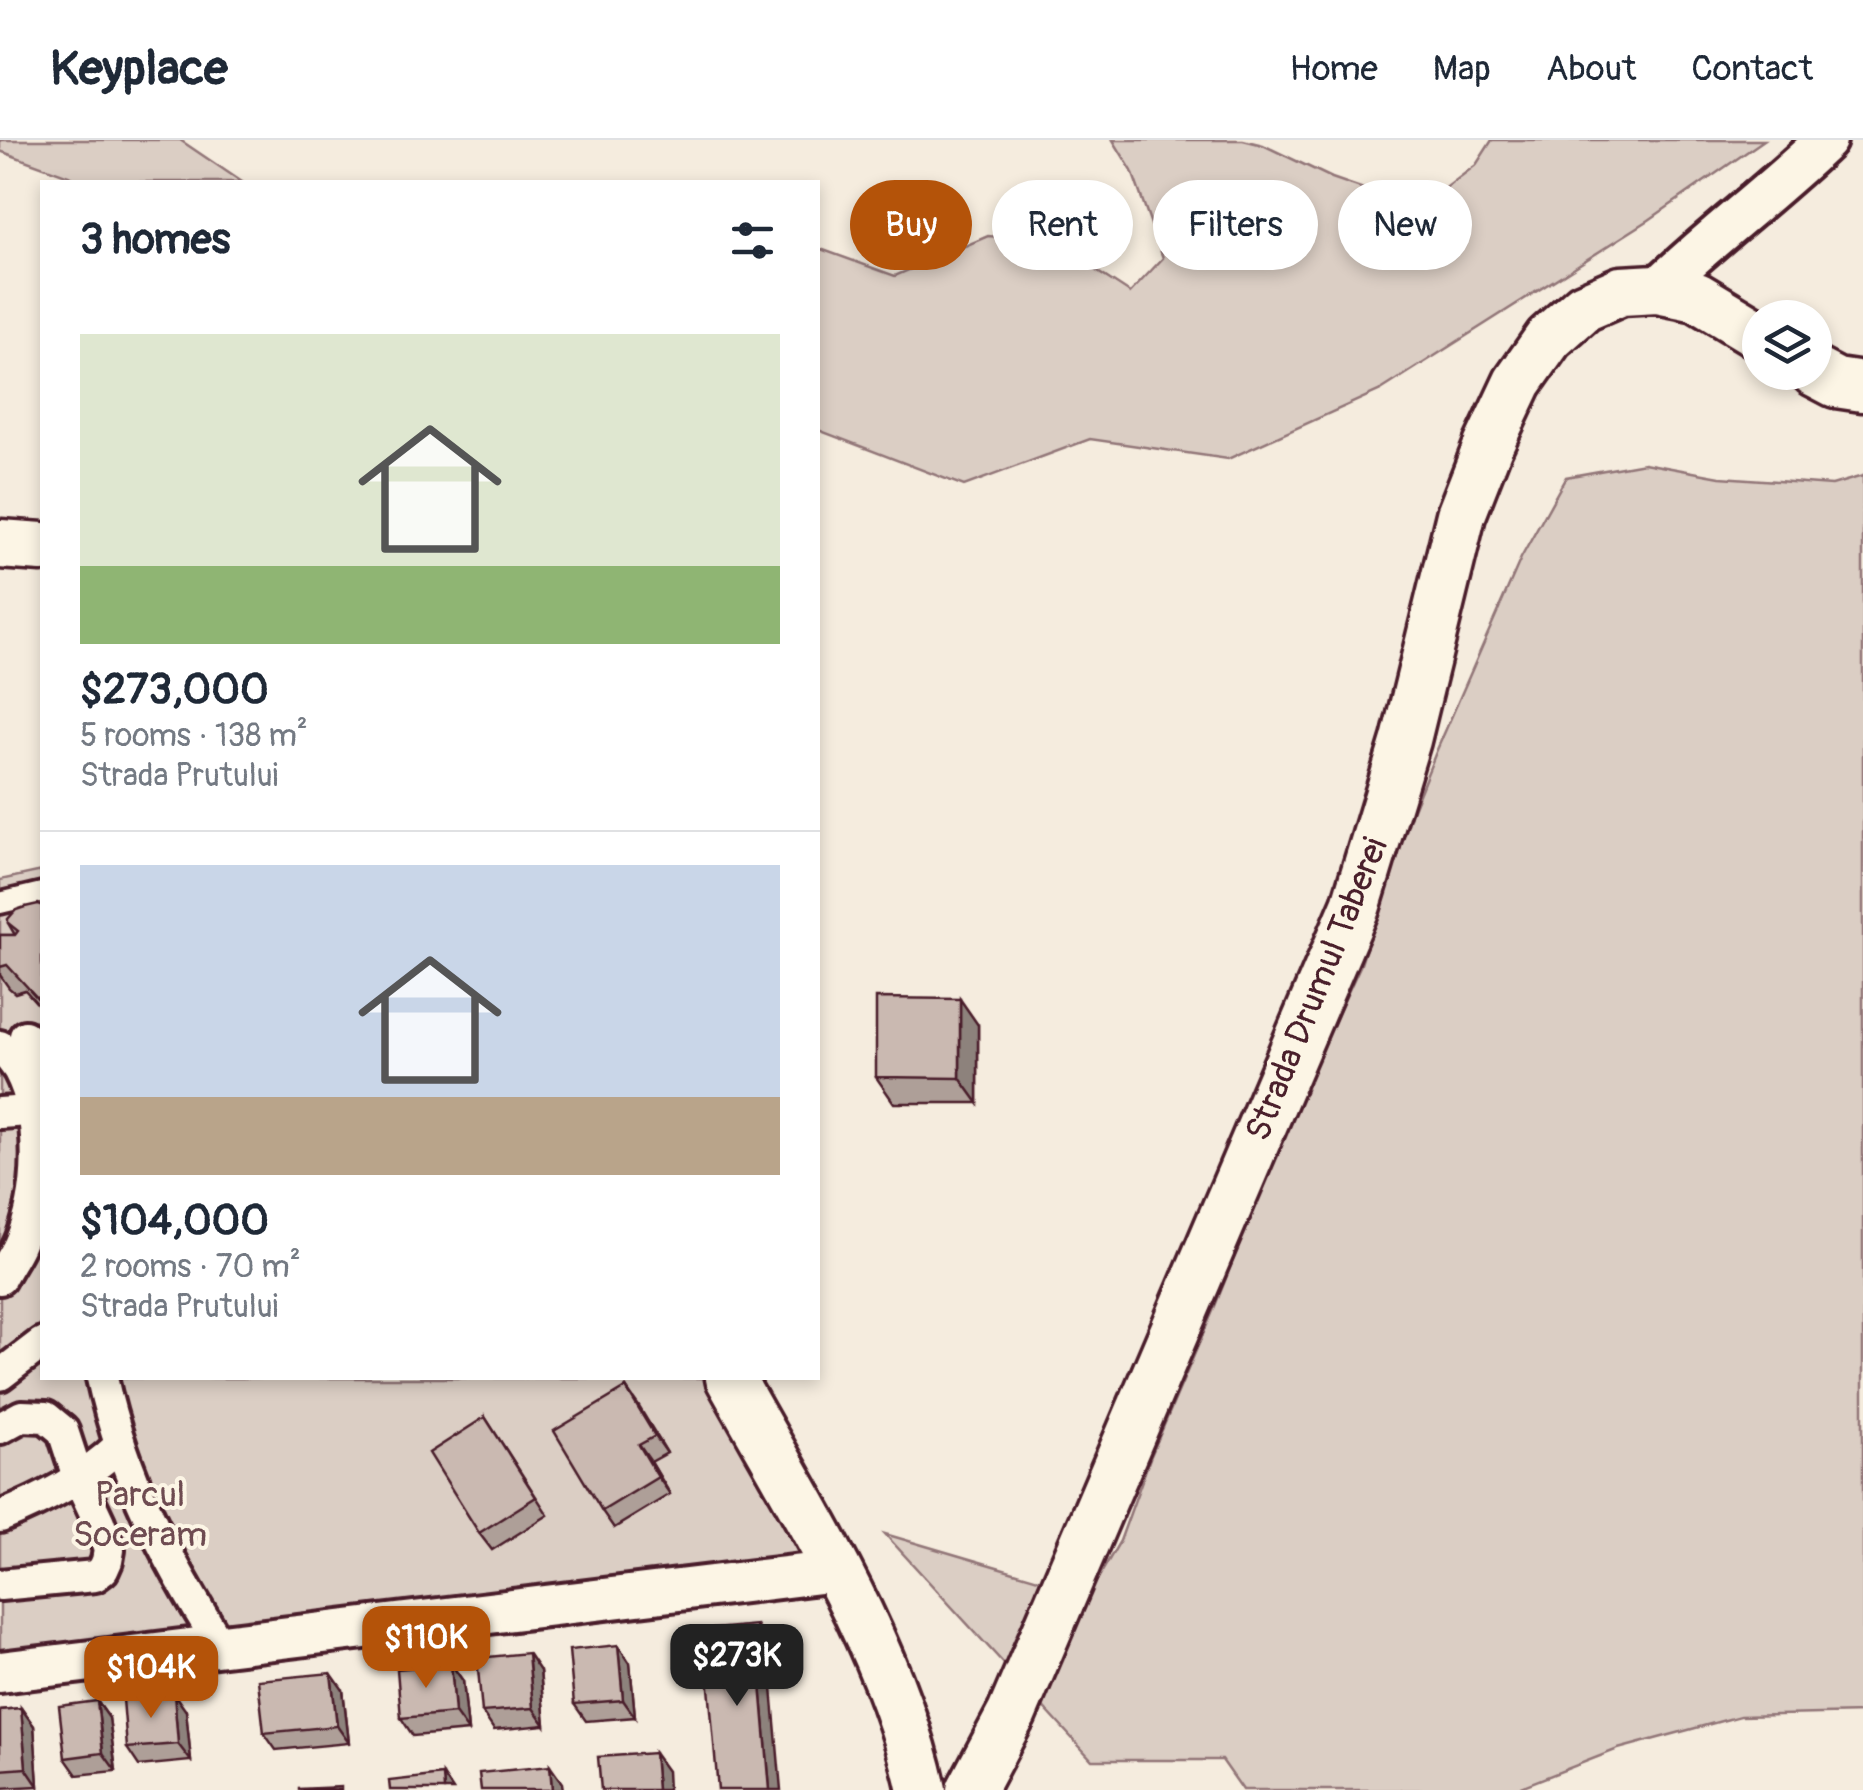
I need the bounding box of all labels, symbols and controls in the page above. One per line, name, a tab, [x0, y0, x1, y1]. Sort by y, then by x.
text: Keyplace	[50, 39, 228, 99]
text: Home	[1290, 47, 1378, 91]
text: Map	[1433, 47, 1491, 91]
text: About	[1546, 47, 1636, 91]
text: Contact	[1691, 47, 1813, 91]
chip: Buy	[850, 180, 972, 270]
chip: Rent	[992, 180, 1133, 270]
chip: Filters	[1153, 180, 1318, 270]
chip: New	[1338, 180, 1472, 270]
icon: filters	[725, 213, 780, 268]
text: 3 homes	[80, 214, 230, 266]
map controls	[1742, 300, 1832, 390]
button: layers	[1742, 300, 1832, 390]
icon: home	[340, 399, 520, 579]
text: $273,000	[80, 664, 269, 716]
text: 5 rooms · 138 m²	[80, 716, 308, 756]
text: Strada Prutului	[80, 756, 278, 796]
street label: Strada Drumul Taberei	[1236, 831, 1398, 1147]
icon: home	[340, 930, 520, 1110]
text: $104,000	[80, 1195, 269, 1247]
text: 2 rooms · 70 m²	[80, 1247, 301, 1287]
text: Strada Prutului	[80, 1287, 278, 1327]
park label: Parcul Soceram	[73, 1473, 207, 1557]
pin: $110K	[356, 1606, 496, 1691]
text: $110K	[384, 1618, 468, 1658]
pin: $273K	[667, 1624, 807, 1709]
pin: $104K	[81, 1636, 221, 1721]
text: $273K	[692, 1636, 782, 1676]
text: $104K	[106, 1648, 196, 1688]

